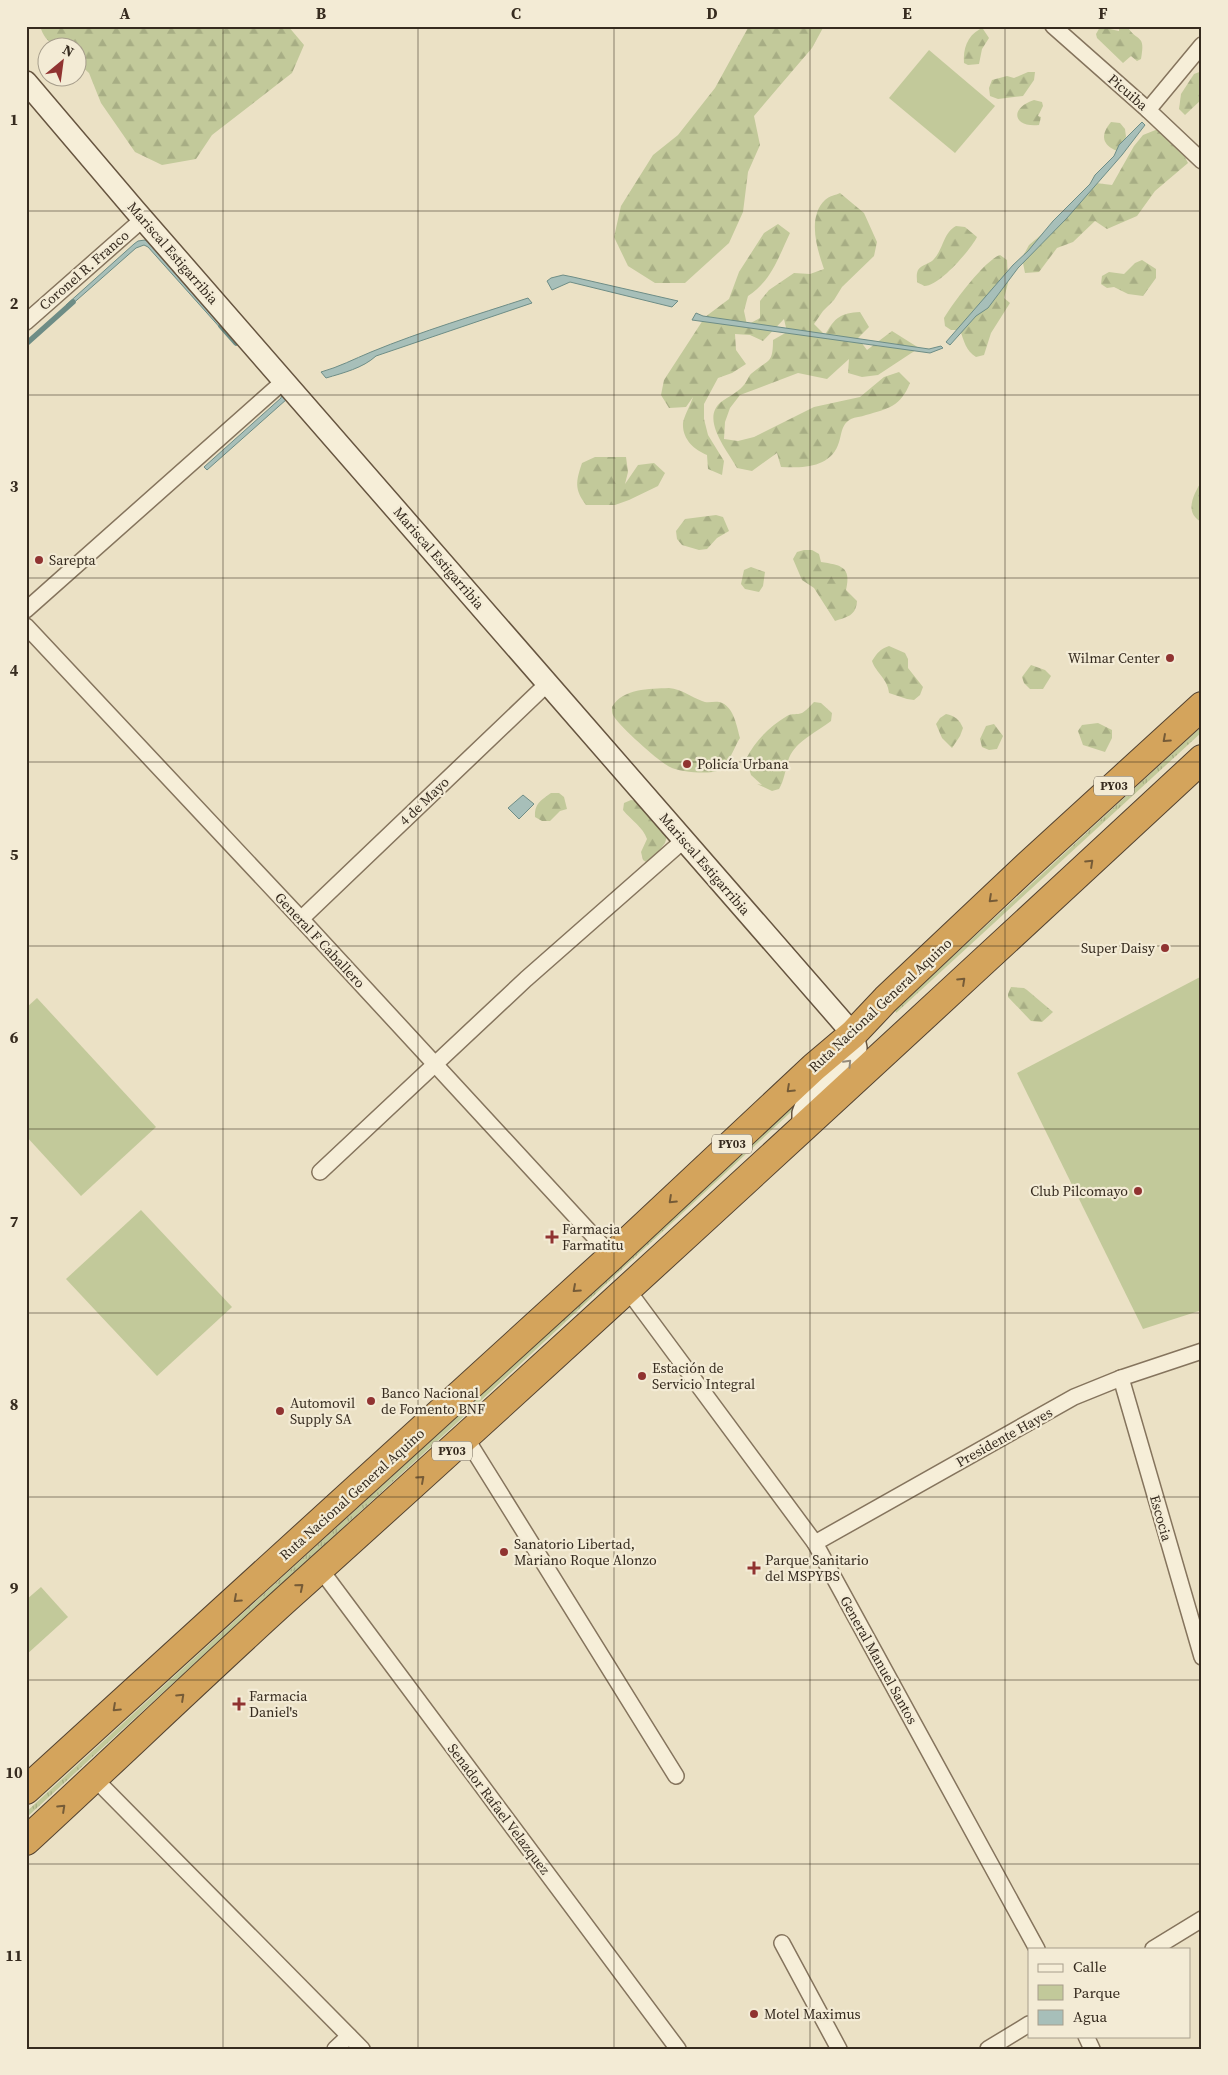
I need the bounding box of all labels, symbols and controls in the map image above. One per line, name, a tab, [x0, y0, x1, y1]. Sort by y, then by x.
text: A	[120, 2, 131, 24]
text: B	[316, 2, 327, 24]
text: C	[511, 2, 521, 24]
text: D	[706, 2, 718, 24]
text: E	[902, 2, 912, 24]
text: F	[1098, 2, 1108, 24]
north arrow	[38, 38, 88, 88]
text: N	[59, 39, 78, 62]
street label: Picuiba	[1104, 69, 1153, 116]
text: 1	[10, 108, 18, 130]
street label: Mariscal Estigarribia	[123, 198, 224, 309]
street label: Coronel R. Franco	[35, 225, 133, 315]
text: 2	[10, 292, 19, 314]
text: 3	[10, 475, 19, 497]
street label: Mariscal Estigarribia	[389, 503, 490, 614]
place label: Sarepta	[49, 550, 97, 570]
marker: Sarepta	[33, 554, 45, 566]
place label: Wilmar Center	[1068, 648, 1160, 668]
marker: Wilmar Center	[1164, 652, 1176, 664]
text: 4	[10, 659, 19, 681]
one-way arrow	[1162, 733, 1171, 742]
place label: Policía Urbana	[697, 754, 789, 774]
marker: Policía Urbana	[681, 758, 693, 770]
street label: 4 de Mayo	[395, 772, 454, 830]
road number: PY03	[1094, 776, 1134, 796]
street label: Mariscal Estigarribia	[655, 809, 756, 920]
text: 5	[10, 843, 19, 865]
one-way arrow	[1084, 860, 1093, 869]
street label: General F Caballero	[270, 888, 370, 992]
one-way arrow	[988, 893, 997, 902]
street label: Ruta Nacional General Aquino	[804, 933, 956, 1077]
place label: Super Daisy	[1081, 938, 1156, 958]
marker: Super Daisy	[1159, 942, 1171, 954]
one-way arrow	[957, 978, 966, 987]
text: 6	[10, 1026, 19, 1048]
one-way arrow	[842, 1060, 851, 1069]
one-way arrow	[787, 1083, 796, 1092]
road number: PY03	[712, 1134, 752, 1154]
place label: Club Pilcomayo	[1030, 1181, 1128, 1201]
marker: Club Pilcomayo	[1132, 1185, 1144, 1197]
one-way arrow	[668, 1194, 677, 1203]
text: 7	[10, 1210, 19, 1232]
place label: Farmacia Farmatitu	[562, 1219, 624, 1255]
marker: Farmacia Farmatitu	[546, 1231, 558, 1243]
one-way arrow	[573, 1283, 582, 1292]
place label: Estación de Servicio Integral	[652, 1358, 755, 1394]
marker: Estación de Servicio Integral	[636, 1370, 648, 1382]
place label: Banco Nacional de Fomento BNF	[381, 1383, 485, 1419]
text: 8	[10, 1393, 18, 1415]
place label: Automovil Supply SA	[290, 1393, 355, 1429]
marker: Banco Nacional de Fomento BNF	[365, 1395, 377, 1407]
street label: Presidente Hayes	[952, 1402, 1056, 1472]
marker: Automovil Supply SA	[274, 1405, 286, 1417]
street label: Ruta Nacional General Aquino	[275, 1423, 429, 1565]
road number: PY03	[432, 1442, 472, 1460]
one-way arrow	[416, 1476, 425, 1485]
street label: Escocia	[1145, 1493, 1177, 1544]
place label: Sanatorio Libertad, Mariano Roque Alonzo	[514, 1534, 657, 1570]
marker: Sanatorio Libertad, Mariano Roque Alonzo	[498, 1546, 510, 1558]
place label: Parque Sanitario del MSPYBS	[765, 1550, 869, 1586]
marker: Parque Sanitario del MSPYBS	[747, 1561, 761, 1575]
text: 9	[10, 1577, 19, 1599]
one-way arrow	[295, 1584, 304, 1593]
street label: General Manuel Santos	[835, 1592, 923, 1728]
one-way arrow	[233, 1593, 242, 1602]
place label: Farmacia Daniel's	[249, 1686, 308, 1722]
one-way arrow	[175, 1694, 184, 1703]
marker: Farmacia Daniel's	[233, 1698, 245, 1710]
one-way arrow	[112, 1702, 121, 1711]
street label: Senador Rafael Velazquez	[443, 1739, 555, 1879]
text: 10	[5, 1761, 23, 1783]
one-way arrow	[56, 1805, 65, 1814]
text: 11	[5, 1944, 23, 1966]
legend	[1028, 1948, 1190, 2038]
text: Calle	[1073, 1956, 1107, 1977]
text: Parque	[1073, 1982, 1121, 2003]
place label: Motel Maximus	[764, 2004, 861, 2024]
text: Agua	[1073, 2006, 1107, 2027]
marker: Motel Maximus	[748, 2008, 760, 2020]

